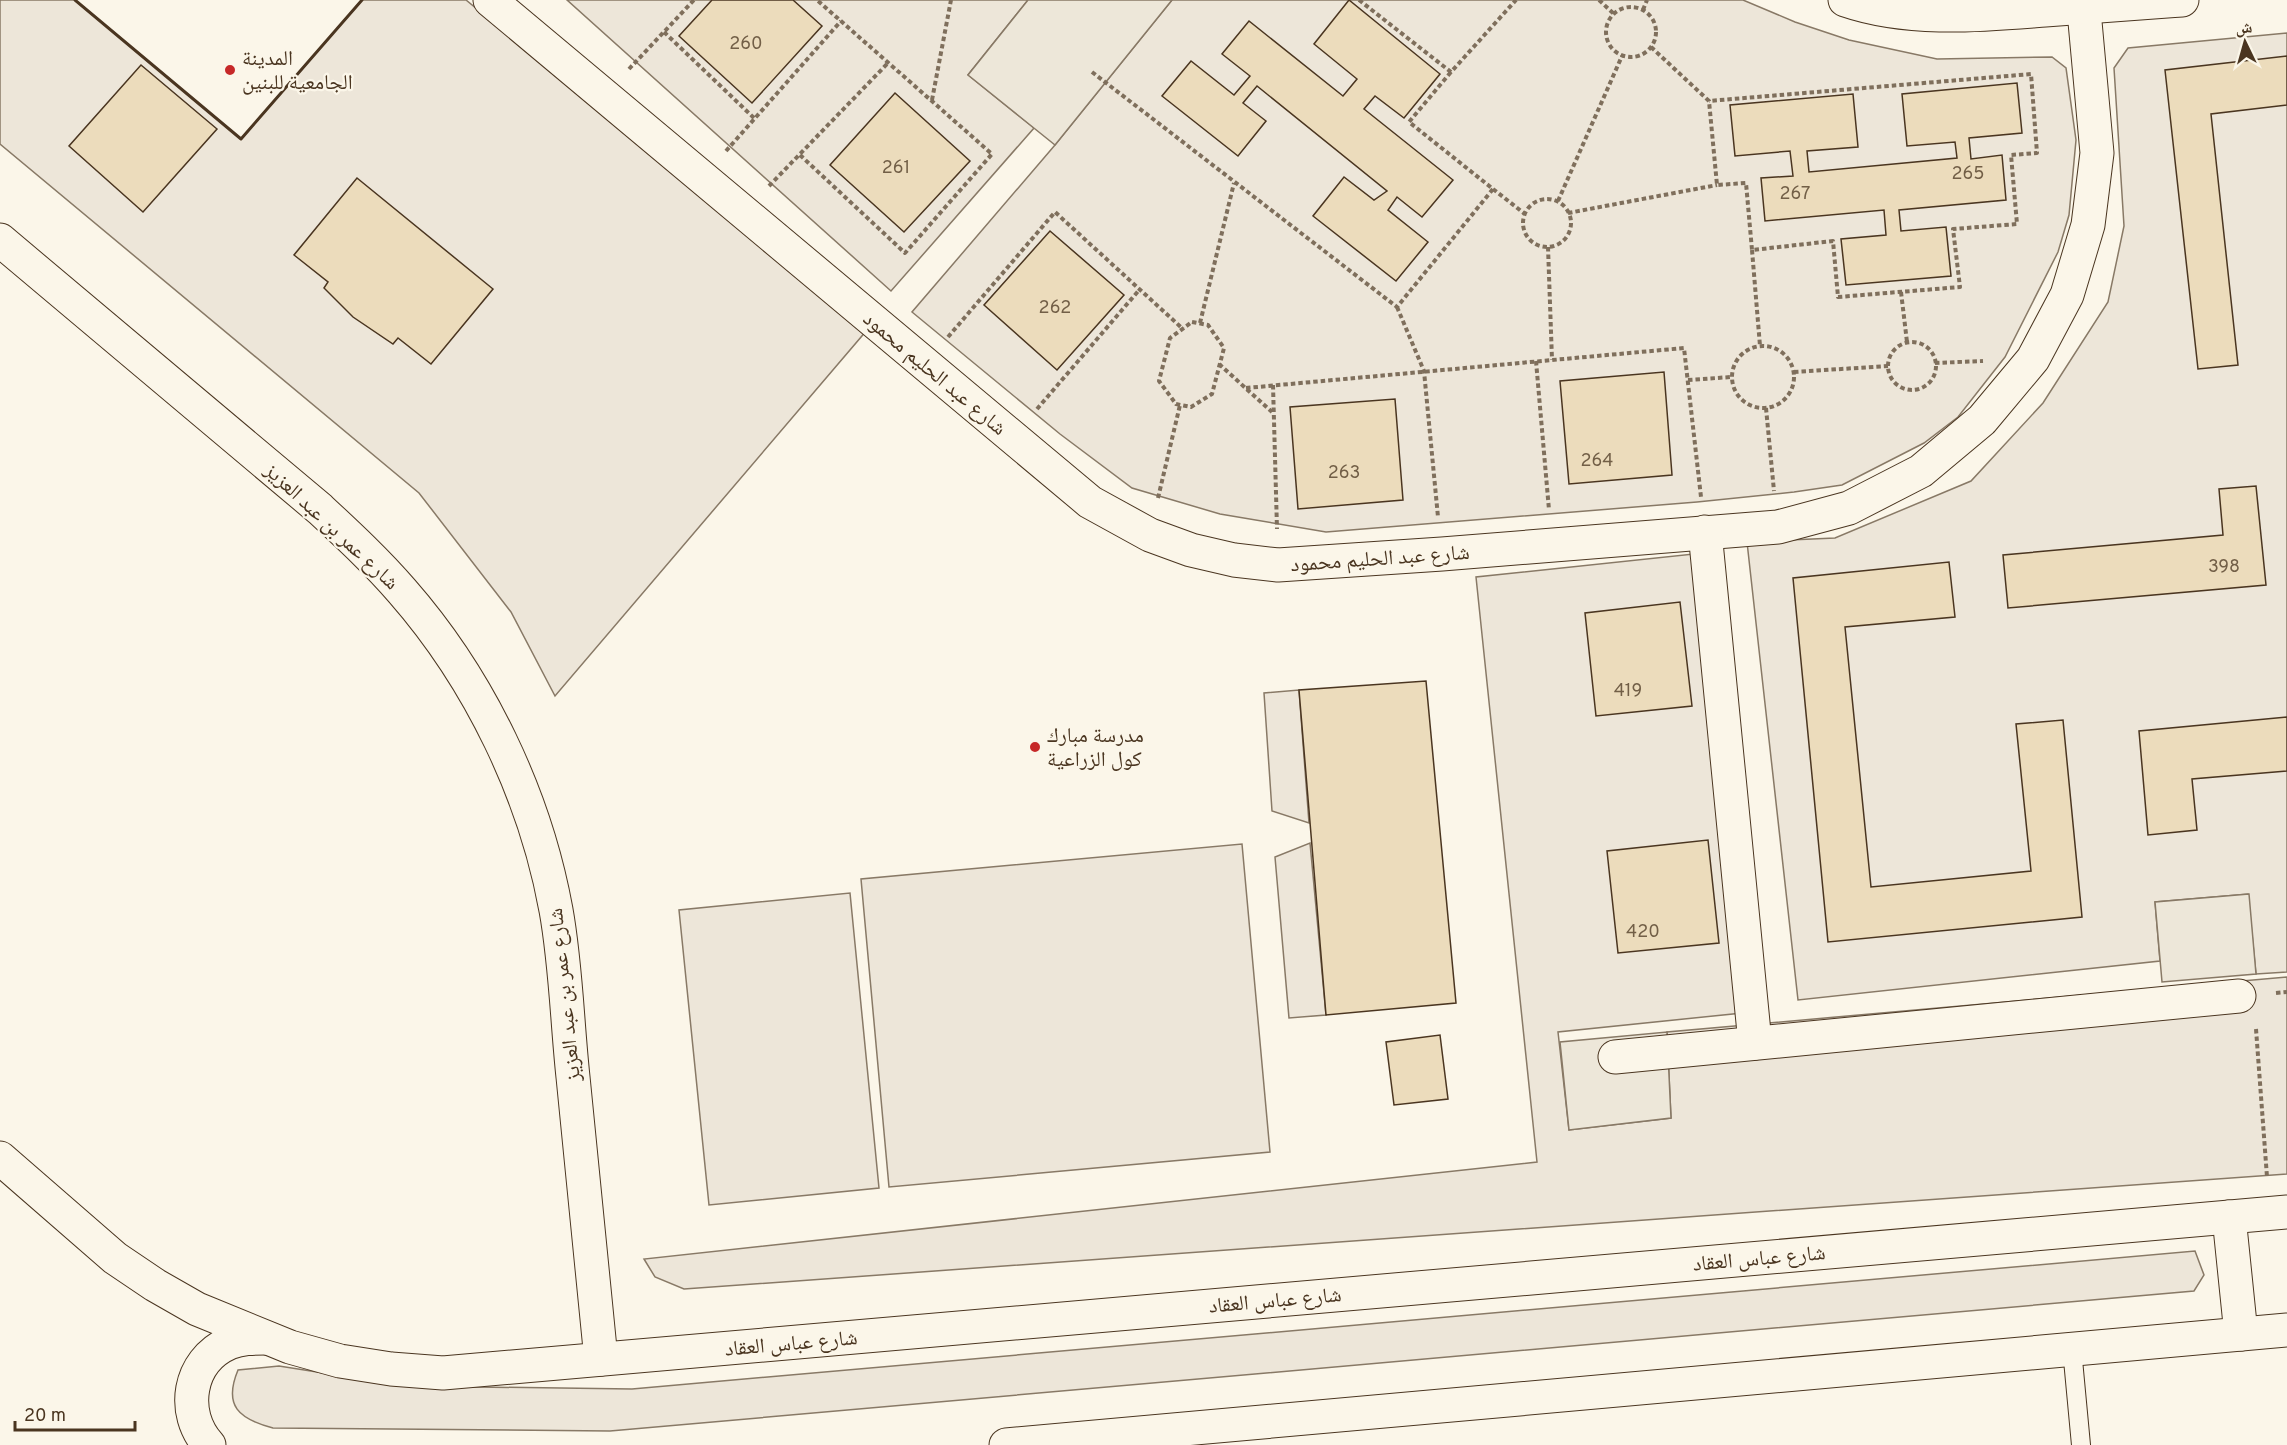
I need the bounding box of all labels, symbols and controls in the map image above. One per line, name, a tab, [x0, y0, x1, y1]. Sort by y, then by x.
north arrow	[2215, 12, 2275, 72]
text: ش	[2235, 18, 2253, 40]
house number: 260	[729, 33, 763, 56]
place label: المدينة الجامعية للبنين	[242, 46, 353, 97]
marker: المدينة الجامعية للبنين	[223, 63, 237, 77]
house number: 261	[882, 157, 910, 180]
house number: 265	[1952, 163, 1984, 186]
house number: 267	[1780, 183, 1810, 206]
house number: 262	[1039, 297, 1071, 320]
street label: شارع عبد الحليم محمود	[857, 306, 1011, 442]
house number: 264	[1581, 450, 1613, 473]
street label: شارع عمر بن عبد العزيز	[257, 457, 404, 596]
house number: 263	[1328, 462, 1360, 485]
street label: شارع عبد الحليم محمود	[1290, 540, 1471, 579]
house number: 398	[2208, 556, 2240, 579]
house number: 419	[1614, 680, 1642, 703]
place label: مدرسة مبارك كول الزراعية	[1047, 723, 1144, 774]
marker: مدرسة مبارك كول الزراعية	[1028, 740, 1042, 754]
street label: شارع عمر بن عبد العزيز	[543, 907, 588, 1084]
house number: 420	[1626, 921, 1660, 944]
street label: شارع عباس العقاد	[1692, 1240, 1827, 1279]
street label: شارع عباس العقاد	[1208, 1282, 1343, 1321]
street label: شارع عباس العقاد	[724, 1325, 859, 1364]
scale bar	[15, 1394, 135, 1432]
text: 20 m	[24, 1405, 66, 1428]

